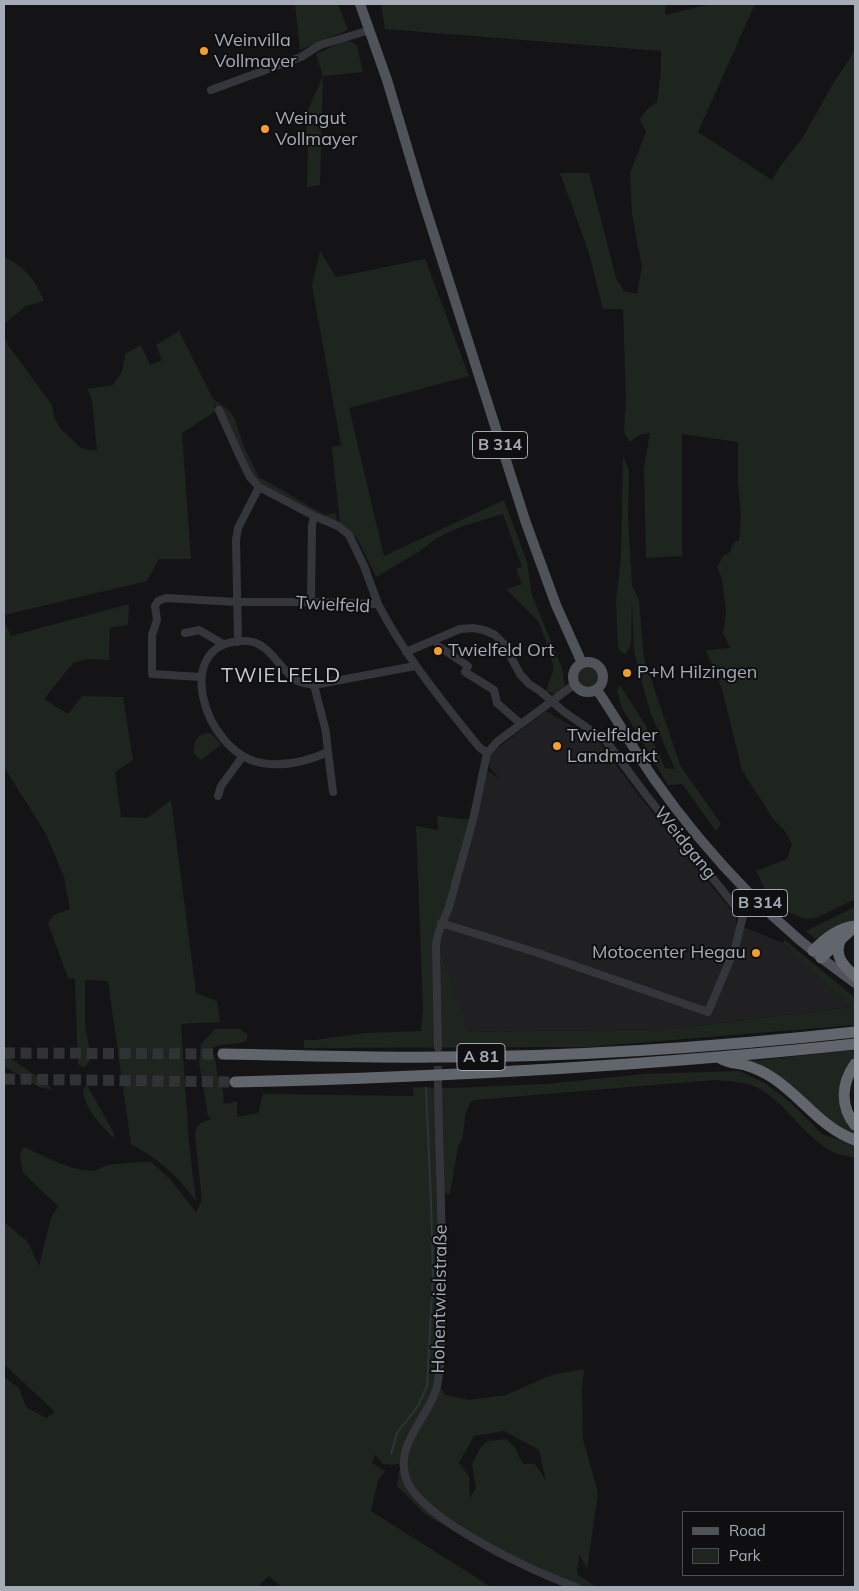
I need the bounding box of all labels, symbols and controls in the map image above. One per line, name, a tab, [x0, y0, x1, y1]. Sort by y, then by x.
place label: Weinvilla Vollmayer	[214, 30, 297, 72]
marker: Weinvilla Vollmayer	[198, 45, 210, 57]
place label: Weingut Vollmayer	[275, 108, 358, 150]
marker: Weingut Vollmayer	[259, 123, 271, 135]
road number: B 314	[472, 432, 528, 458]
street label: Twielfeld	[295, 592, 371, 618]
place label: Twielfeld Ort	[448, 640, 554, 662]
marker: Twielfeld Ort	[432, 645, 444, 657]
place label: P+M Hilzingen	[637, 662, 757, 684]
district label: TWIELFELD	[220, 664, 342, 688]
marker: P+M Hilzingen	[621, 667, 633, 679]
place label: Twielfelder Landmarkt	[567, 725, 658, 768]
marker: Twielfelder Landmarkt	[551, 740, 563, 752]
street label: Weidgang	[649, 802, 721, 884]
road number: B 314	[732, 890, 788, 916]
place label: Motocenter Hegau	[592, 942, 746, 964]
marker: Motocenter Hegau	[750, 947, 762, 959]
road number: A 81	[457, 1044, 505, 1070]
street label: Hohentwielstraße	[428, 1224, 452, 1374]
legend	[682, 1511, 844, 1576]
text: Road	[729, 1521, 766, 1540]
text: Park	[729, 1546, 761, 1565]

